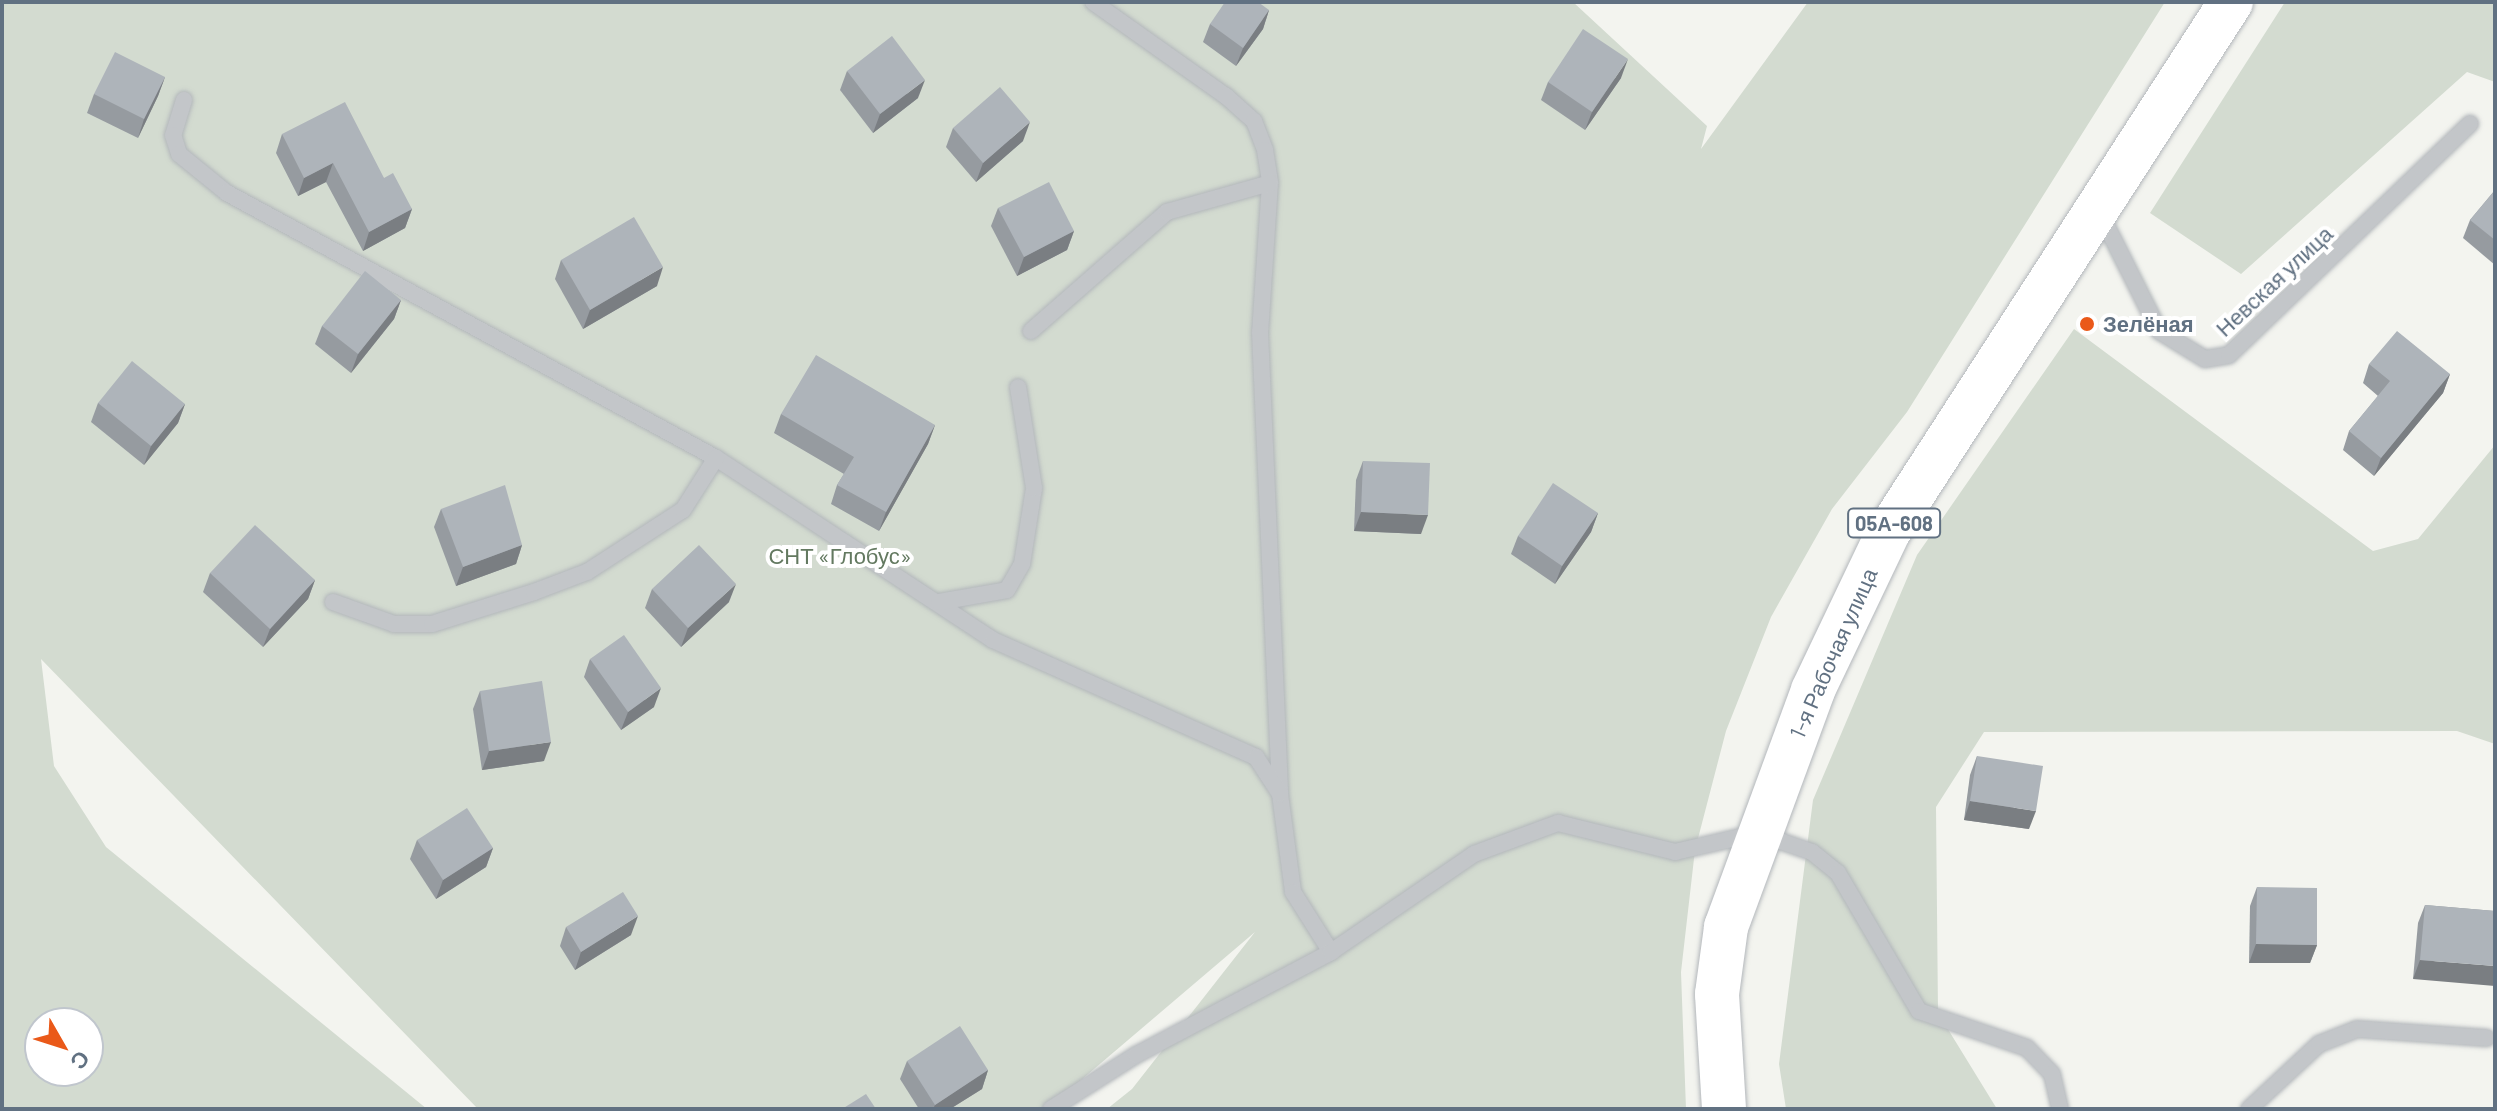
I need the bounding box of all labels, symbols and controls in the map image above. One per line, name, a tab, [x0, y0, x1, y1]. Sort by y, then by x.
street label: Невская улица	[2210, 220, 2338, 342]
place label: Зелёная	[2103, 311, 2194, 337]
marker: Зелёная	[2078, 315, 2096, 333]
road number: 05А-608	[1846, 507, 1942, 539]
park label: СНТ «Глобус»	[768, 543, 912, 569]
street label: 1-я Рабочая улица	[1784, 564, 1882, 742]
north arrow	[24, 1007, 104, 1087]
text: С	[66, 1046, 96, 1075]

